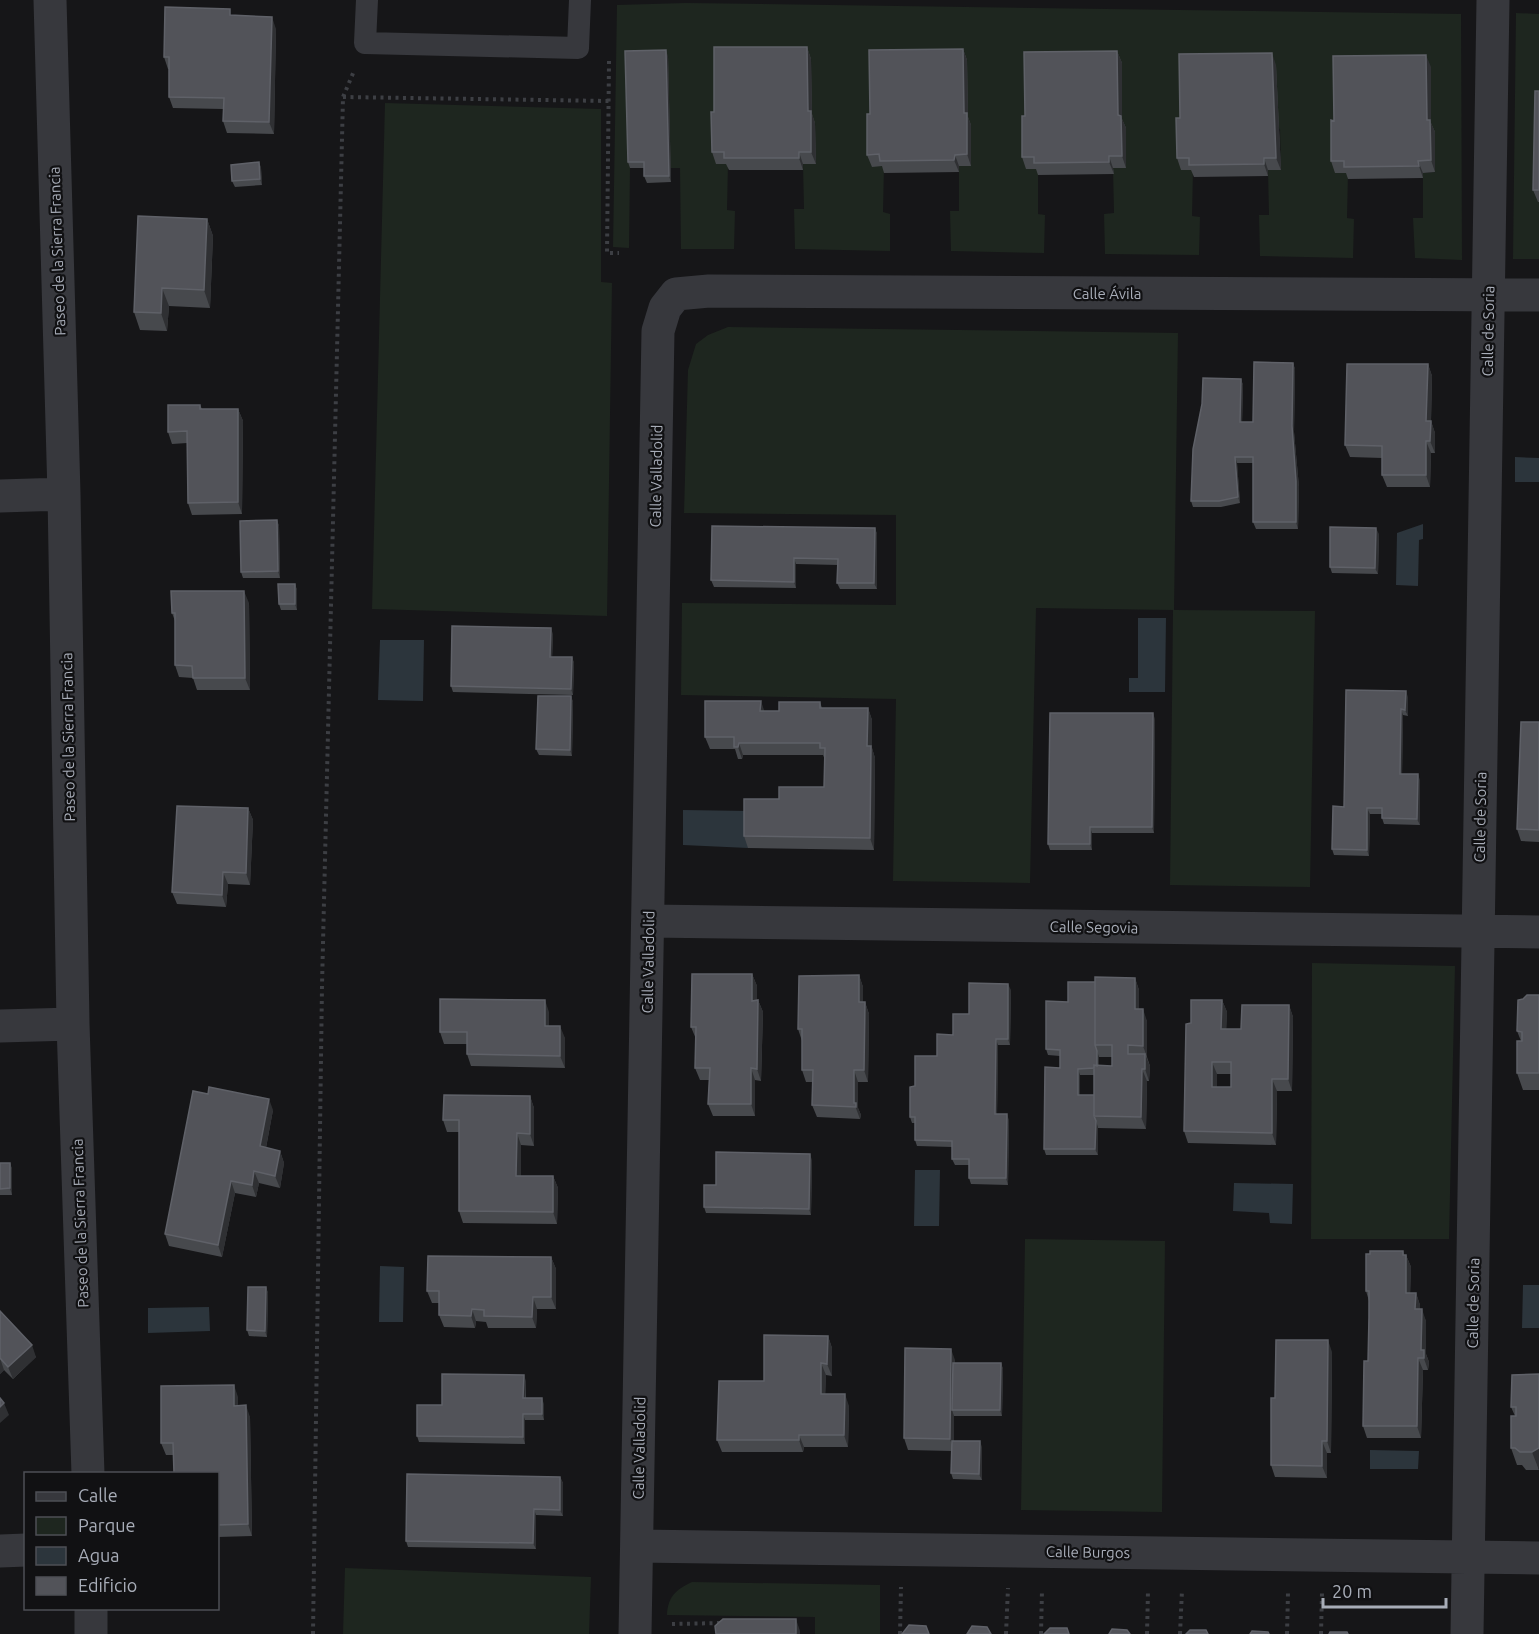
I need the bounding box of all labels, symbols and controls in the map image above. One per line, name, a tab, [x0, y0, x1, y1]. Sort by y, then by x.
street label: Paseo de la Sierra Francia	[46, 166, 68, 336]
street label: Calle Ávila	[1073, 285, 1141, 302]
street label: Calle de Soria	[1479, 286, 1497, 376]
street label: Calle Valladolid	[647, 424, 665, 528]
street label: Paseo de la Sierra Francia	[58, 652, 78, 822]
street label: Calle de Soria	[1471, 772, 1489, 862]
street label: Calle Valladolid	[639, 910, 657, 1014]
street label: Calle Segovia	[1050, 918, 1138, 936]
street label: Paseo de la Sierra Francia	[69, 1138, 91, 1308]
street label: Calle de Soria	[1464, 1258, 1482, 1348]
street label: Calle Valladolid	[630, 1396, 648, 1500]
legend	[24, 1472, 219, 1610]
text: Calle	[78, 1485, 118, 1505]
text: Parque	[78, 1515, 135, 1535]
street label: Calle Burgos	[1046, 1543, 1130, 1561]
text: Agua	[78, 1545, 120, 1565]
scale bar	[1323, 1571, 1446, 1609]
text: Edificio	[78, 1575, 137, 1595]
text: 20 m	[1332, 1581, 1372, 1601]

